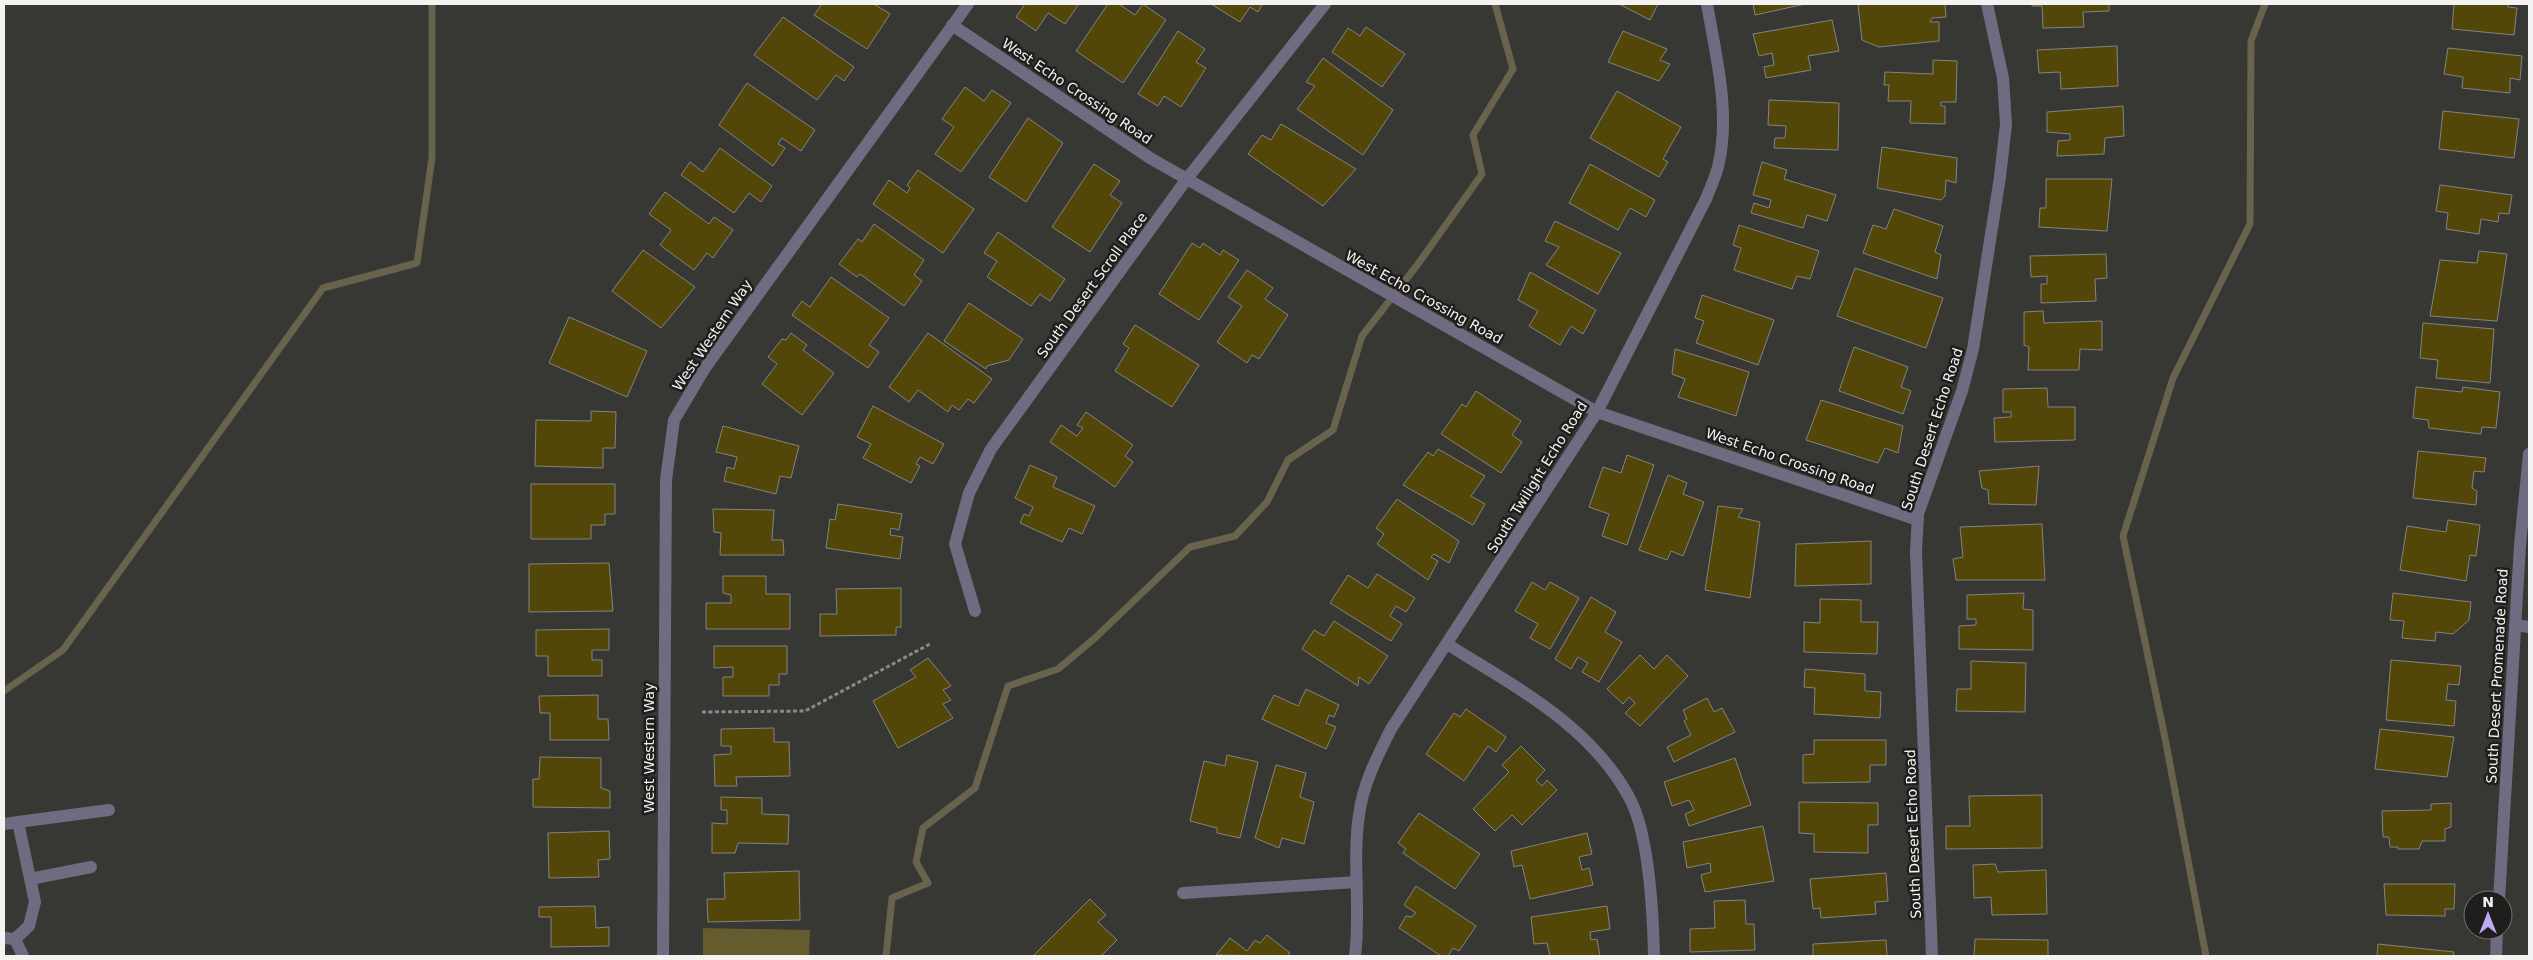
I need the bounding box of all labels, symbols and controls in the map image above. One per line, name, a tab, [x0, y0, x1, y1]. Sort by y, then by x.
street label: West Echo Crossing Road	[999, 35, 1155, 147]
street label: South Desert Scroll Place	[1034, 209, 1150, 361]
street label: West Echo Crossing Road	[1343, 247, 1505, 347]
street label: West Western Way	[669, 276, 755, 394]
street label: South Desert Echo Road	[1898, 346, 1966, 512]
street label: South Twilight Echo Road	[1484, 398, 1590, 556]
street label: West Echo Crossing Road	[1704, 425, 1876, 497]
street label: South Desert Promenade Road	[2483, 568, 2511, 784]
street label: West Western Way	[641, 683, 657, 813]
street label: South Desert Echo Road	[1902, 749, 1924, 919]
north arrow	[2463, 890, 2513, 940]
text: N	[2482, 894, 2494, 910]

